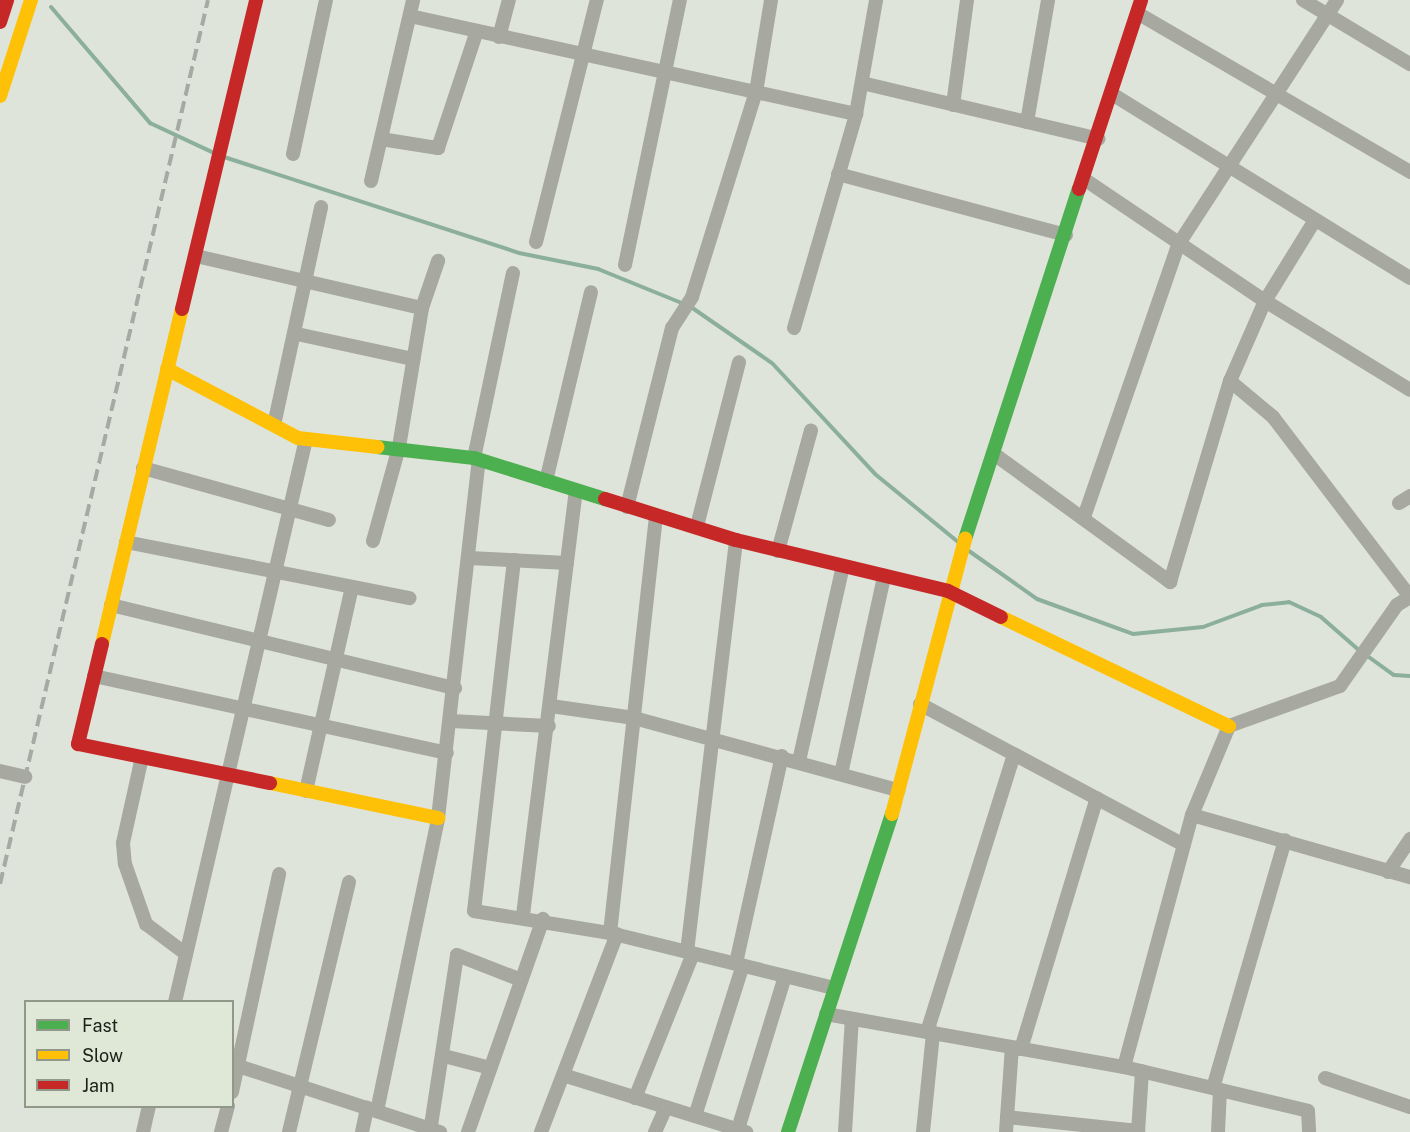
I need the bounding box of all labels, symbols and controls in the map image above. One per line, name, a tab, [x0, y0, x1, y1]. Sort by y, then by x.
legend	[24, 1000, 234, 1108]
text: Fast	[82, 1015, 118, 1036]
text: Slow	[82, 1045, 123, 1066]
text: Jam	[82, 1075, 115, 1096]

